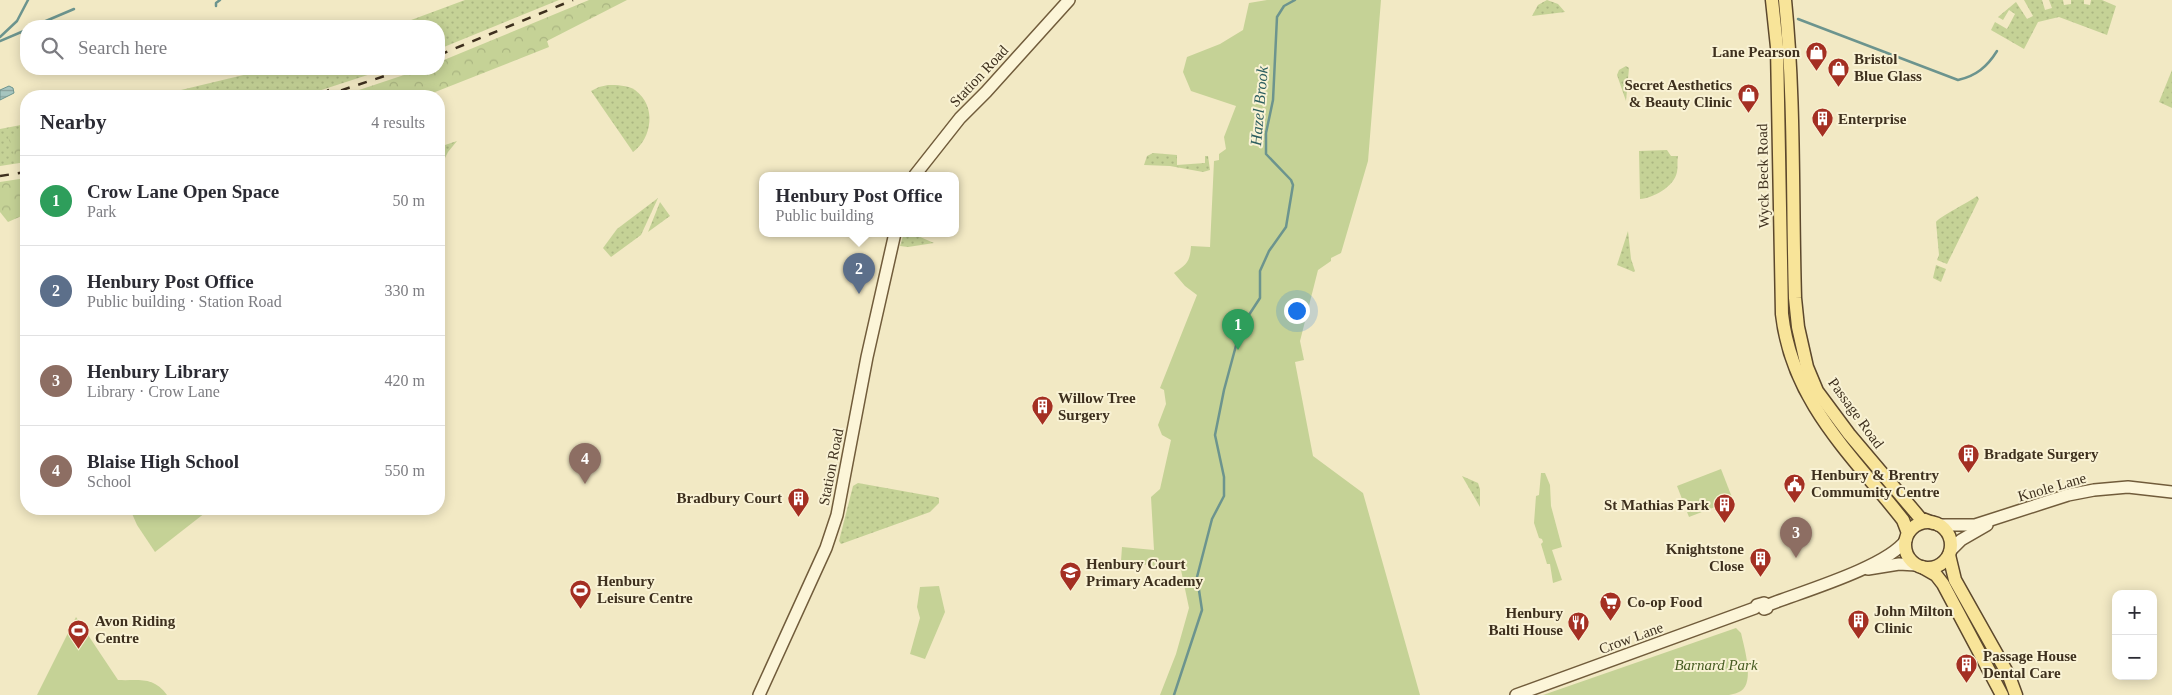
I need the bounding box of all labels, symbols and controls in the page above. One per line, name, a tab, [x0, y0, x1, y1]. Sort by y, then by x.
search box	[20, 20, 445, 75]
icon: search	[38, 34, 66, 62]
text: Search here	[78, 37, 167, 58]
shop icon: Lane Pearson	[1804, 40, 1828, 71]
street label: Station Road	[947, 42, 1012, 110]
place label: Lane Pearson	[1712, 44, 1801, 60]
place label: Bristol Blue Glass	[1854, 51, 1922, 84]
shop icon: Bristol Blue Glass	[1826, 56, 1850, 87]
water label: Hazel Brook	[1247, 65, 1271, 148]
place label: Secret Aesthetics & Beauty Clinic	[1624, 77, 1732, 110]
shop icon: Secret Aesthetics & Beauty Clinic	[1736, 82, 1760, 113]
building icon: Enterprise	[1810, 107, 1834, 138]
text: Nearby	[40, 110, 107, 134]
place label: Enterprise	[1838, 111, 1907, 127]
text: 4 results	[371, 114, 425, 131]
street label: Wyck Beck Road	[1754, 123, 1772, 229]
popup	[759, 172, 959, 237]
text: Crow Lane Open Space	[87, 181, 279, 202]
text: Henbury Post Office	[776, 185, 942, 206]
text: 1	[52, 192, 60, 209]
text: 50 m	[393, 192, 425, 209]
text: Park	[87, 203, 116, 220]
text: Public building	[776, 207, 874, 224]
pin: 2	[843, 253, 875, 294]
text: Henbury Post Office	[87, 271, 254, 292]
text: 2	[52, 282, 60, 299]
text: 330 m	[385, 282, 425, 299]
text: Public building · Station Road	[87, 293, 282, 310]
your location	[1284, 298, 1310, 324]
pin: 1	[1222, 309, 1254, 350]
text: Henbury Library	[87, 361, 229, 382]
text: 3	[52, 372, 60, 389]
text: 420 m	[385, 372, 425, 389]
street label: Passage Road	[1825, 375, 1887, 452]
text: Library · Crow Lane	[87, 383, 220, 400]
place label: Willow Tree Surgery	[1058, 390, 1136, 423]
building icon: Willow Tree Surgery	[1030, 395, 1054, 426]
street label: Station Road	[816, 427, 846, 507]
building icon: Bradgate Surgery	[1956, 442, 1980, 473]
pin: 4	[569, 443, 601, 484]
place label: Bradgate Surgery	[1984, 446, 2099, 462]
text: Blaise High School	[87, 451, 239, 472]
text: 4	[52, 462, 60, 479]
text: 550 m	[385, 462, 425, 479]
place label: Henbury & Brentry Commumity Centre	[1811, 467, 1940, 500]
street label: Knole Lane	[2016, 470, 2088, 504]
public building icon: Henbury & Brentry Commumity Centre	[1783, 472, 1807, 503]
text: School	[87, 473, 131, 490]
building icon: Bradbury Court	[786, 486, 810, 517]
place label: Bradbury Court	[677, 490, 782, 506]
building icon: St Mathias Park	[1713, 493, 1737, 524]
place label: St Mathias Park	[1604, 497, 1710, 513]
pin: 3	[1780, 517, 1812, 558]
place label: Knightstone Close	[1666, 541, 1744, 574]
building icon: Knightstone Close	[1748, 546, 1772, 577]
place label: Henbury Court Primary Academy	[1086, 556, 1204, 589]
school or university icon: Henbury Court Primary Academy	[1058, 561, 1082, 592]
place label: Henbury Leisure Centre	[597, 573, 693, 606]
sports icon: Henbury Leisure Centre	[569, 578, 593, 609]
supermarket icon: Co-op Food	[1599, 590, 1623, 621]
map controls	[2112, 590, 2157, 680]
button: +	[2112, 590, 2157, 635]
place label: Co-op Food	[1627, 594, 1703, 610]
place label: John Milton Clinic	[1874, 603, 1953, 636]
place label: Henbury Balti House	[1488, 605, 1563, 638]
building icon: John Milton Clinic	[1846, 608, 1870, 639]
restaurant icon: Henbury Balti House	[1567, 610, 1591, 641]
place label: Avon Riding Centre	[95, 613, 176, 646]
sports icon: Avon Riding Centre	[67, 618, 91, 649]
street label: Crow Lane	[1597, 619, 1666, 657]
button: −	[2112, 635, 2157, 680]
place label: Passage House Dental Care	[1983, 648, 2077, 681]
building icon: Passage House Dental Care	[1955, 653, 1979, 684]
park label: Barnard Park	[1674, 657, 1758, 673]

